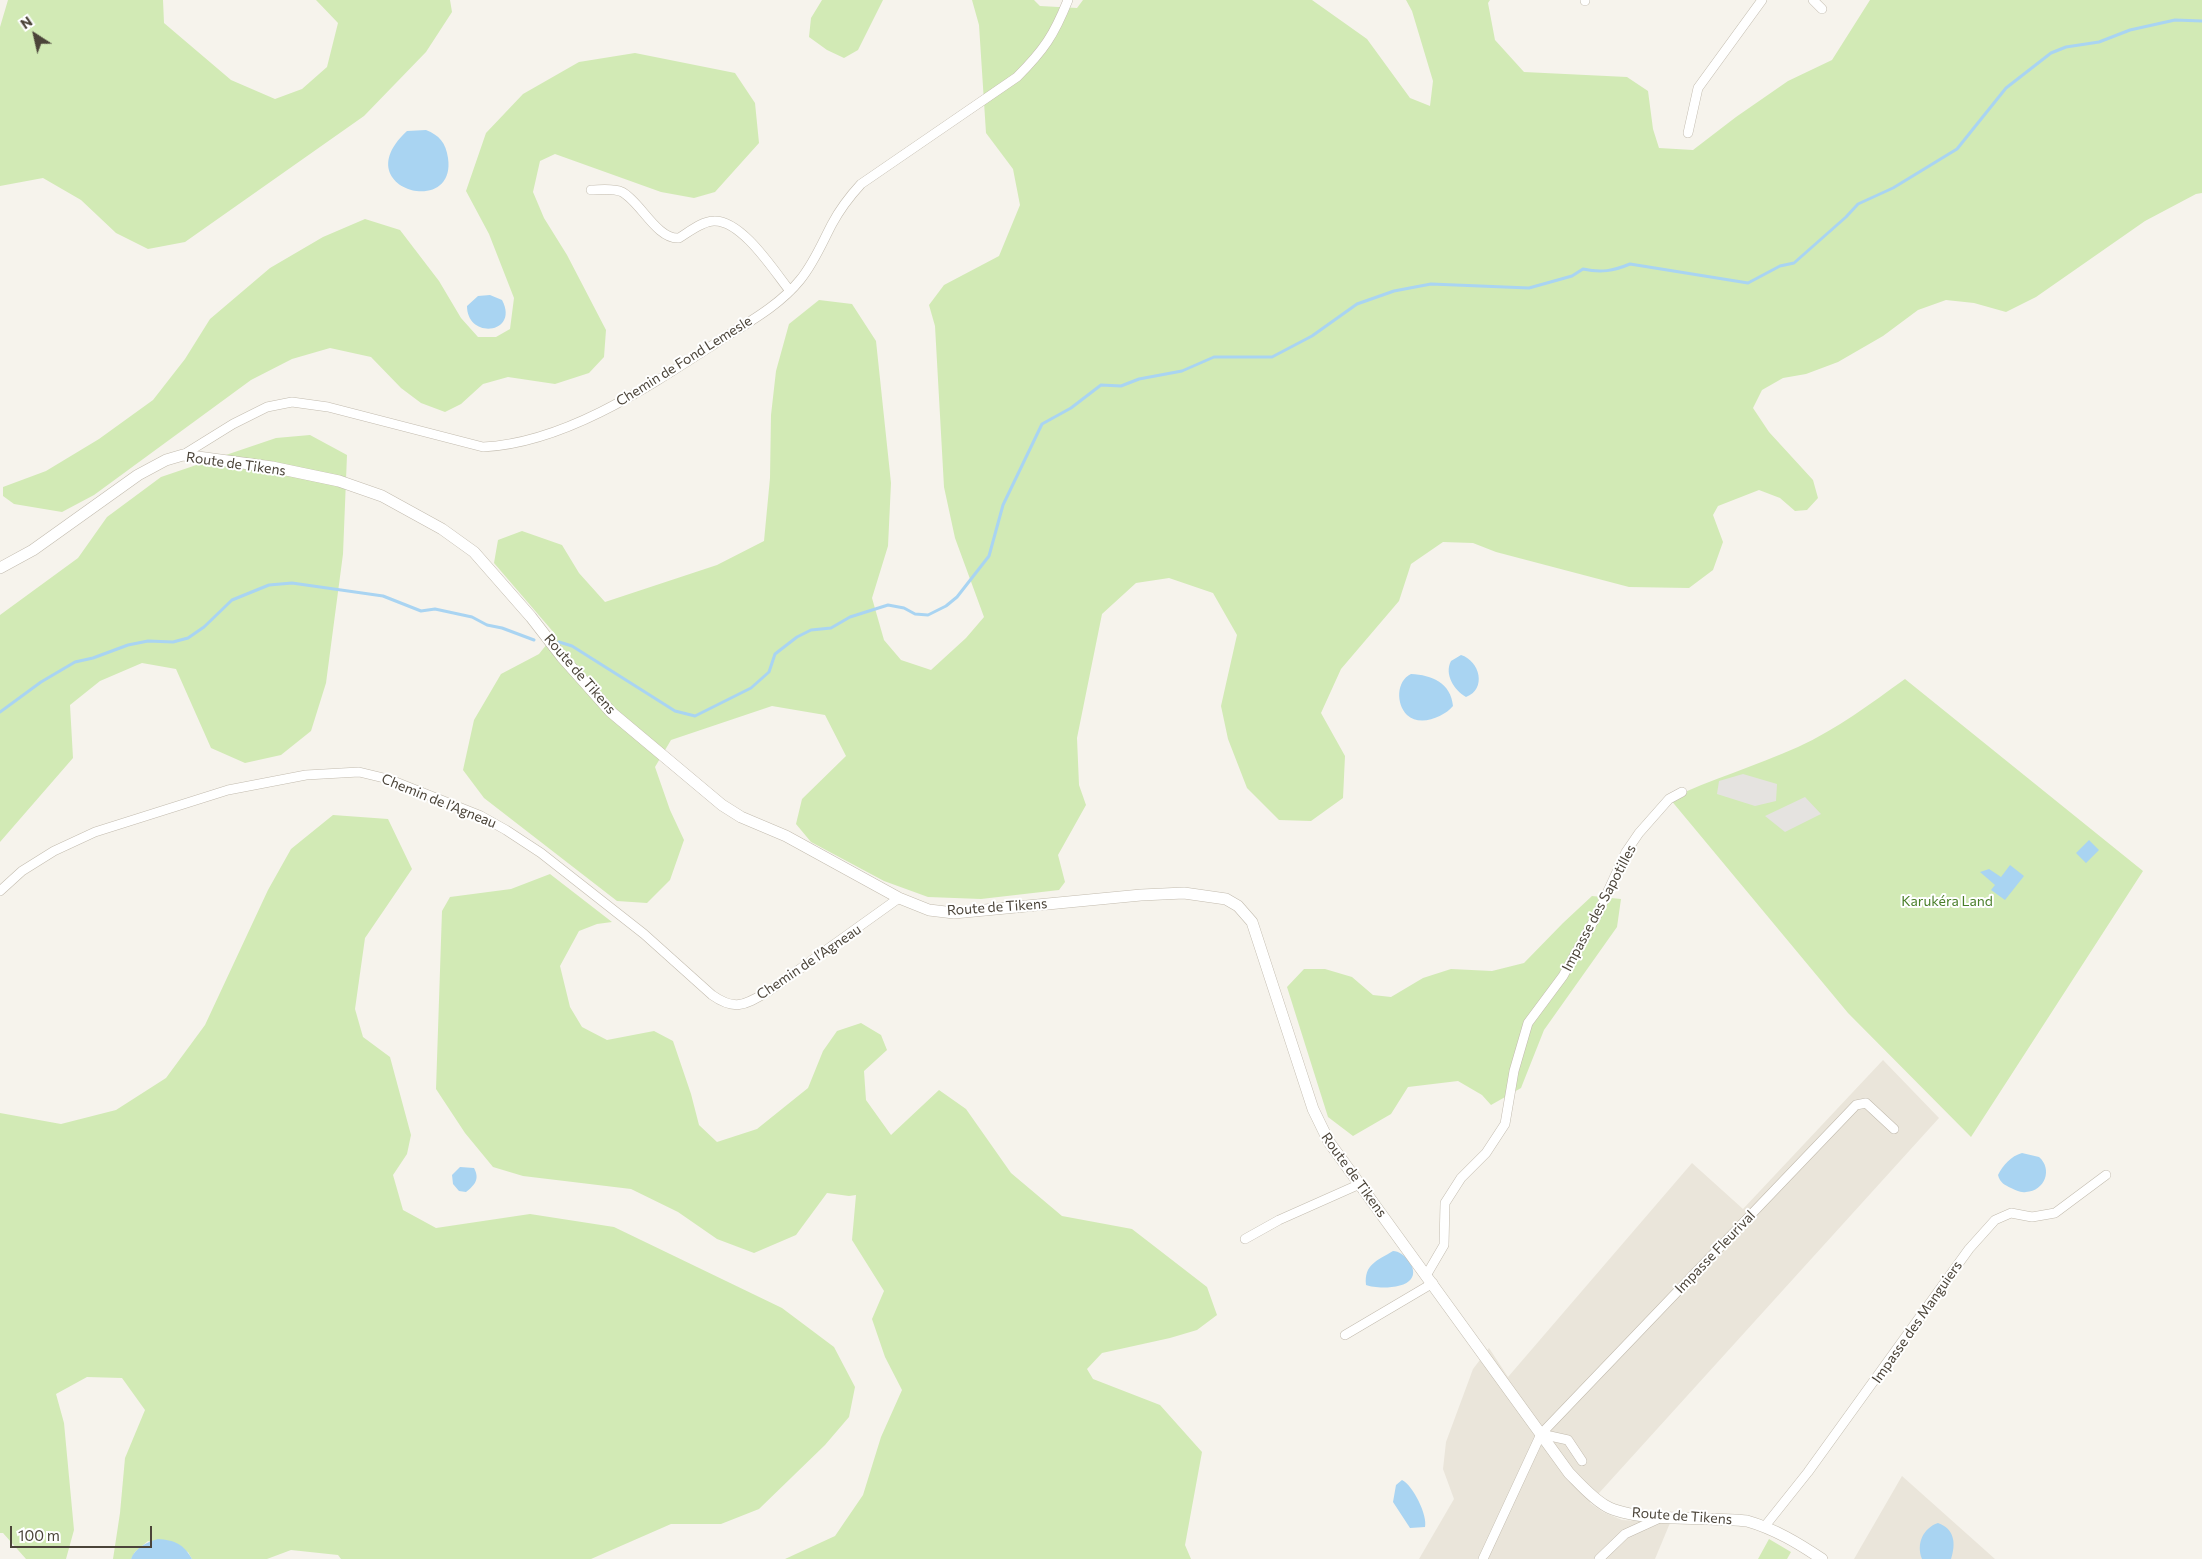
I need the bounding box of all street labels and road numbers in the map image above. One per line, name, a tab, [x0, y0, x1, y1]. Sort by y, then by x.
street label: Chemin de Fond Lemesle	[613, 312, 755, 410]
street label: Route de Tikens	[185, 449, 287, 479]
street label: Route de Tikens	[541, 631, 619, 717]
street label: Chemin de l’Agneau	[379, 770, 499, 832]
street label: Impasse des Sapotilles	[1558, 842, 1640, 974]
street label: Route de Tikens	[946, 895, 1048, 919]
street label: Chemin de l’Agneau	[754, 921, 864, 1003]
street label: Route de Tikens	[1318, 1129, 1390, 1221]
street label: Impasse Fleurival	[1671, 1207, 1759, 1297]
street label: Impasse des Manguiers	[1868, 1257, 1966, 1387]
street label: Route de Tikens	[1631, 1504, 1733, 1528]

